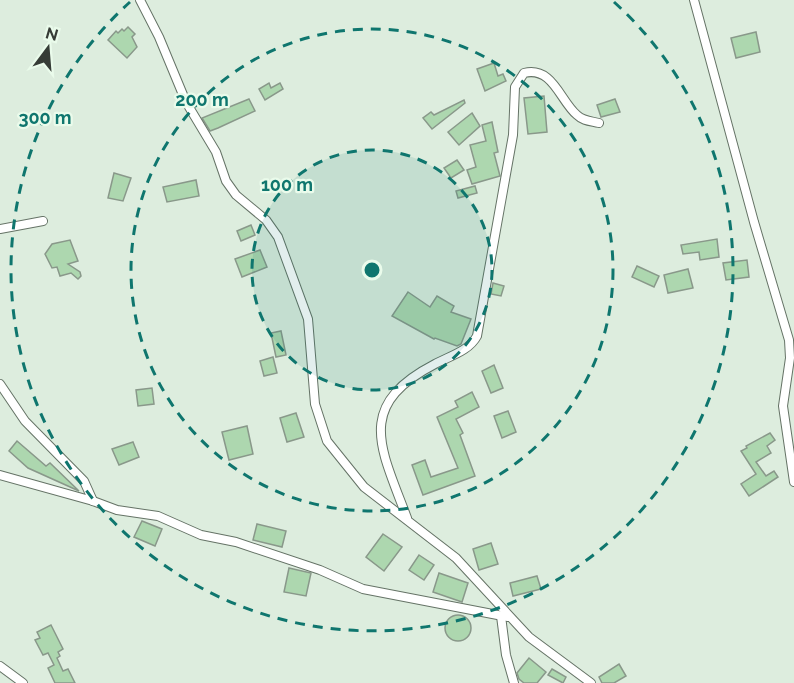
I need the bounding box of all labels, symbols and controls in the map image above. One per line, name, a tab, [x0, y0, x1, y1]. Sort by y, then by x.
north arrow	[18, 18, 78, 78]
text: N	[44, 23, 60, 45]
text: 200 m	[175, 89, 229, 110]
text: 300 m	[18, 107, 72, 128]
text: 100 m	[261, 174, 313, 195]
centre of rings	[362, 260, 382, 280]

